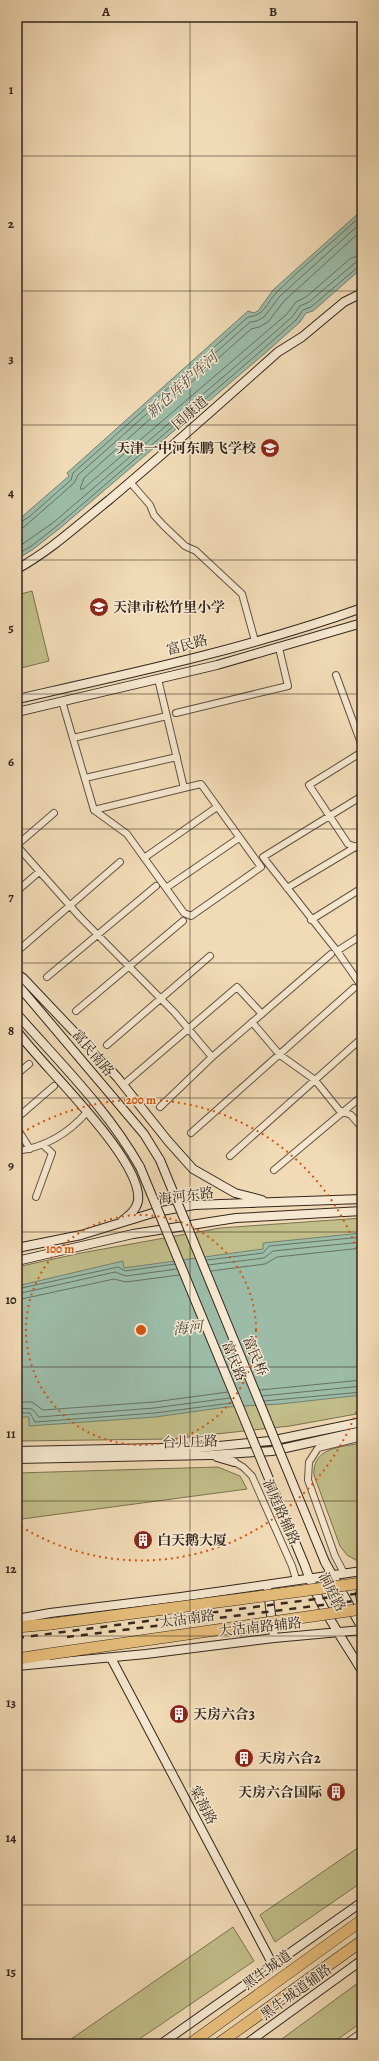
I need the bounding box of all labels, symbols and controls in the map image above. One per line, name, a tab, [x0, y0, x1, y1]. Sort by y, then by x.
text: A	[101, 3, 111, 20]
text: B	[269, 3, 277, 20]
text: 1	[9, 81, 14, 98]
text: 2	[8, 215, 15, 232]
water label: 新仓库护库河	[142, 345, 224, 423]
text: 3	[8, 350, 14, 367]
street label: 国康道	[168, 392, 212, 434]
school or university icon: 天津一中河东鹏飞学校	[259, 437, 281, 459]
place label: 天津一中河东鹏飞学校	[116, 439, 256, 458]
text: 4	[8, 484, 14, 501]
school or university icon: 天津市松竹里小学	[88, 596, 110, 618]
place label: 天津市松竹里小学	[113, 598, 225, 617]
text: 5	[8, 619, 14, 636]
street label: 富民路	[164, 630, 210, 660]
text: 6	[8, 753, 14, 770]
text: 7	[8, 888, 14, 905]
text: 8	[8, 1022, 14, 1039]
street label: 富民南路	[68, 1025, 118, 1081]
text: 200 m	[126, 1092, 156, 1108]
text: 9	[8, 1157, 14, 1174]
street label: 海河东路	[157, 1183, 215, 1209]
text: 100 m	[46, 1241, 74, 1257]
text: 10	[5, 1291, 17, 1308]
water label: 海河	[172, 1316, 207, 1340]
centre of rings	[134, 1323, 148, 1337]
street label: 富民桥	[238, 1333, 272, 1379]
street label: 富民路	[217, 1338, 251, 1384]
text: 11	[6, 1425, 16, 1442]
street label: 台儿庄路	[162, 1432, 218, 1452]
street label: 洞庭路辅路	[258, 1476, 304, 1548]
building icon: 白天鹅大厦	[132, 1529, 154, 1551]
place label: 白天鹅大厦	[157, 1531, 227, 1550]
text: 12	[6, 1560, 17, 1577]
street label: 洞庭路	[314, 1569, 350, 1615]
street label: 大沽南路	[158, 1606, 216, 1632]
street label: 大沽南路辅路	[217, 1613, 303, 1641]
text: 13	[6, 1694, 17, 1711]
building icon: 天房六合3	[168, 1703, 190, 1725]
place label: 天房六合3	[193, 1705, 255, 1724]
building icon: 天房六合2	[233, 1747, 255, 1769]
place label: 天房六合2	[258, 1749, 321, 1768]
building icon: 天房六合国际	[325, 1781, 347, 1803]
street label: 棠海路	[185, 1782, 221, 1828]
place label: 天房六合国际	[238, 1783, 322, 1802]
text: 14	[6, 1829, 16, 1846]
street label: 黑牛城道	[239, 1946, 295, 1994]
street label: 黑牛城道辅路	[256, 1960, 336, 2024]
text: 15	[6, 1963, 17, 1980]

